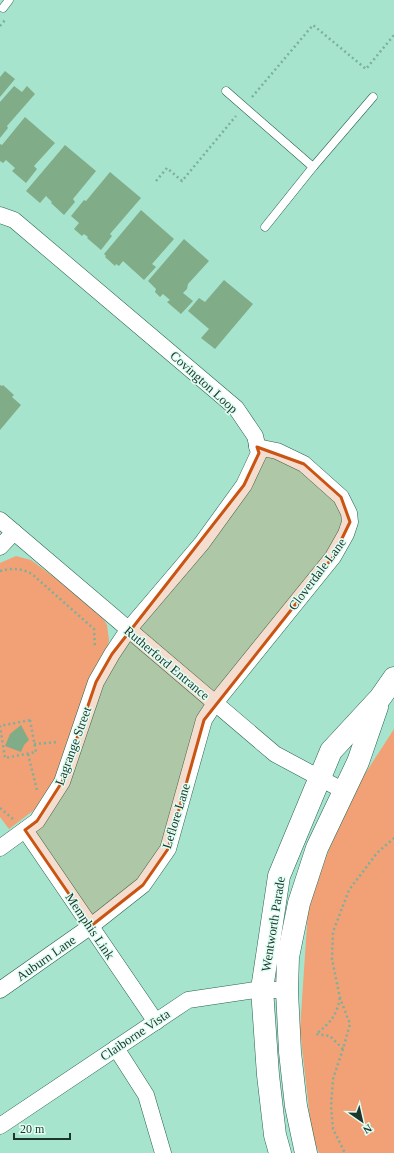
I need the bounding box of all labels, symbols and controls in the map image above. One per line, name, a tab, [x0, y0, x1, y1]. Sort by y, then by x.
street label: Covington Loop	[167, 348, 241, 416]
street label: Cloverdale Lane	[285, 535, 349, 613]
street label: Rutherford Entrance	[121, 623, 213, 703]
street label: Lagrange Street	[52, 704, 94, 787]
street label: Leflore Lane	[159, 781, 193, 850]
street label: Wentworth Parade	[258, 875, 288, 973]
street label: Memphis Link	[62, 890, 118, 962]
street label: Auburn Lane	[13, 932, 79, 984]
street label: Claiborne Vista	[97, 1006, 173, 1064]
north arrow	[342, 1101, 382, 1141]
scale bar	[14, 1115, 70, 1141]
text: 20 m	[20, 1122, 45, 1136]
text: N	[361, 1122, 374, 1137]

